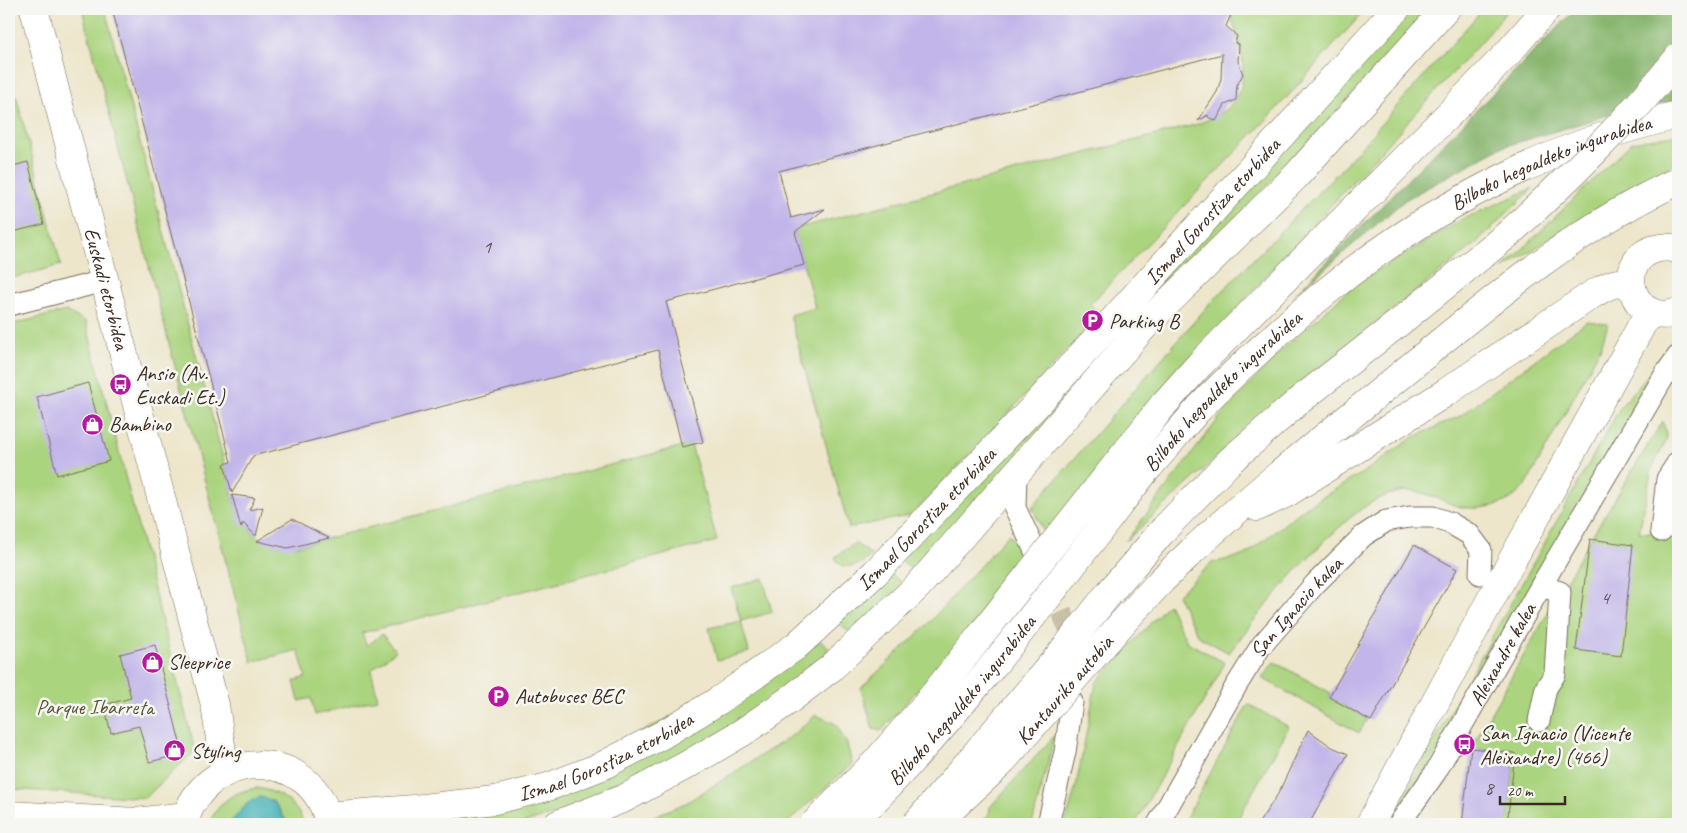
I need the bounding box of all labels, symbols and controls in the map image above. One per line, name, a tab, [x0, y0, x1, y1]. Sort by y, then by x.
street label: Bilboko hegoaldeko ingurabidea	[1446, 109, 1656, 216]
street label: Ismael Gorostiza etorbidea	[1139, 131, 1287, 290]
street label: Euskadi etorbidea	[78, 225, 135, 354]
house number: 1	[483, 235, 493, 259]
street label: Bilboko hegoaldeko ingurabidea	[1138, 304, 1308, 477]
place label: Parking B	[1109, 308, 1181, 334]
parking icon: Parking B	[1081, 309, 1105, 333]
place label: Ansio (Av. Euskadi Et.)	[136, 360, 226, 410]
bus stop icon: Ansio (Av. Euskadi Et.)	[108, 373, 132, 397]
place label: Bambino	[109, 411, 172, 437]
shop icon: Bambino	[81, 412, 105, 436]
street label: Ismael Gorostiza etorbidea	[851, 441, 1003, 596]
street label: San Ignacio kalea	[1244, 550, 1349, 662]
house number: 4	[1601, 586, 1612, 610]
street label: Aleixandre kalea	[1463, 597, 1543, 710]
street label: Bilboko hegoaldeko ingurabidea	[882, 609, 1042, 791]
street label: Kantauriko autobia	[1010, 628, 1120, 750]
place label: Sleeprice	[168, 649, 232, 675]
shop icon: Sleeprice	[140, 650, 164, 674]
place label: Autobuses BEC	[515, 683, 626, 709]
parking icon: Autobuses BEC	[487, 684, 511, 708]
park label: Parque Ibarreta	[36, 694, 156, 720]
street label: Ismael Gorostiza etorbidea	[516, 706, 699, 807]
place label: San Ignacio (Vicente Aleixandre) (466)	[1480, 720, 1631, 770]
bus stop icon: San Ignacio (Vicente Aleixandre) (466)	[1452, 733, 1476, 757]
place label: Styling	[191, 738, 242, 764]
shop icon: Styling	[163, 739, 187, 763]
scale bar	[1500, 773, 1564, 805]
house number: 8	[1485, 776, 1496, 800]
text: 20 m	[1507, 782, 1534, 801]

